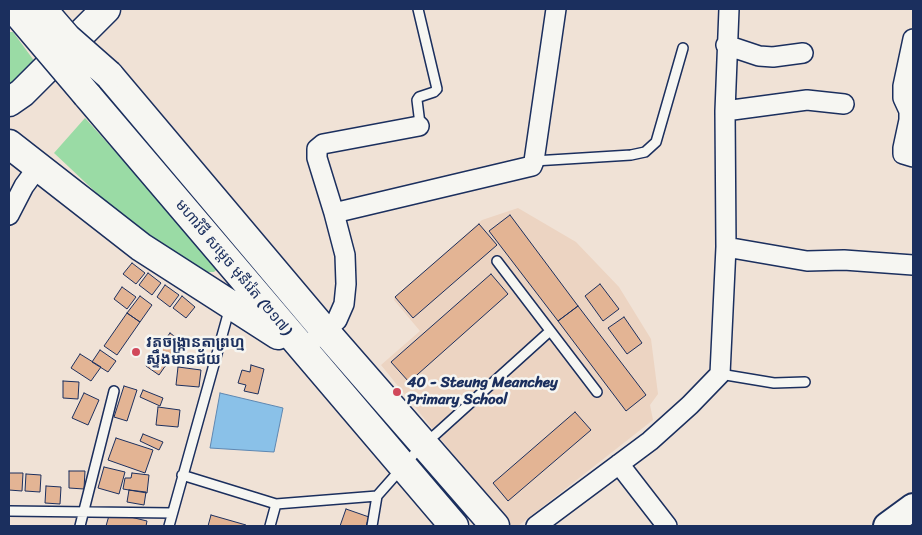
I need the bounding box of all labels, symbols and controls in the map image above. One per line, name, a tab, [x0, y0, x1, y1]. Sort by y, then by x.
street label: មហាវិថី សម្តេច មុនីរ៉េត (២១៧)	[171, 197, 295, 339]
place label: វត្តចង្ក្រានតាព្រហ្ម ស្ទឹងមានជ័យ	[146, 334, 245, 369]
marker: វត្តចង្ក្រានតាព្រហ្ម ស្ទឹងមានជ័យ	[130, 346, 142, 358]
place label: 40 - Steung Meanchey Primary School	[407, 374, 558, 409]
marker: 40 - Steung Meanchey Primary School	[391, 386, 403, 398]

